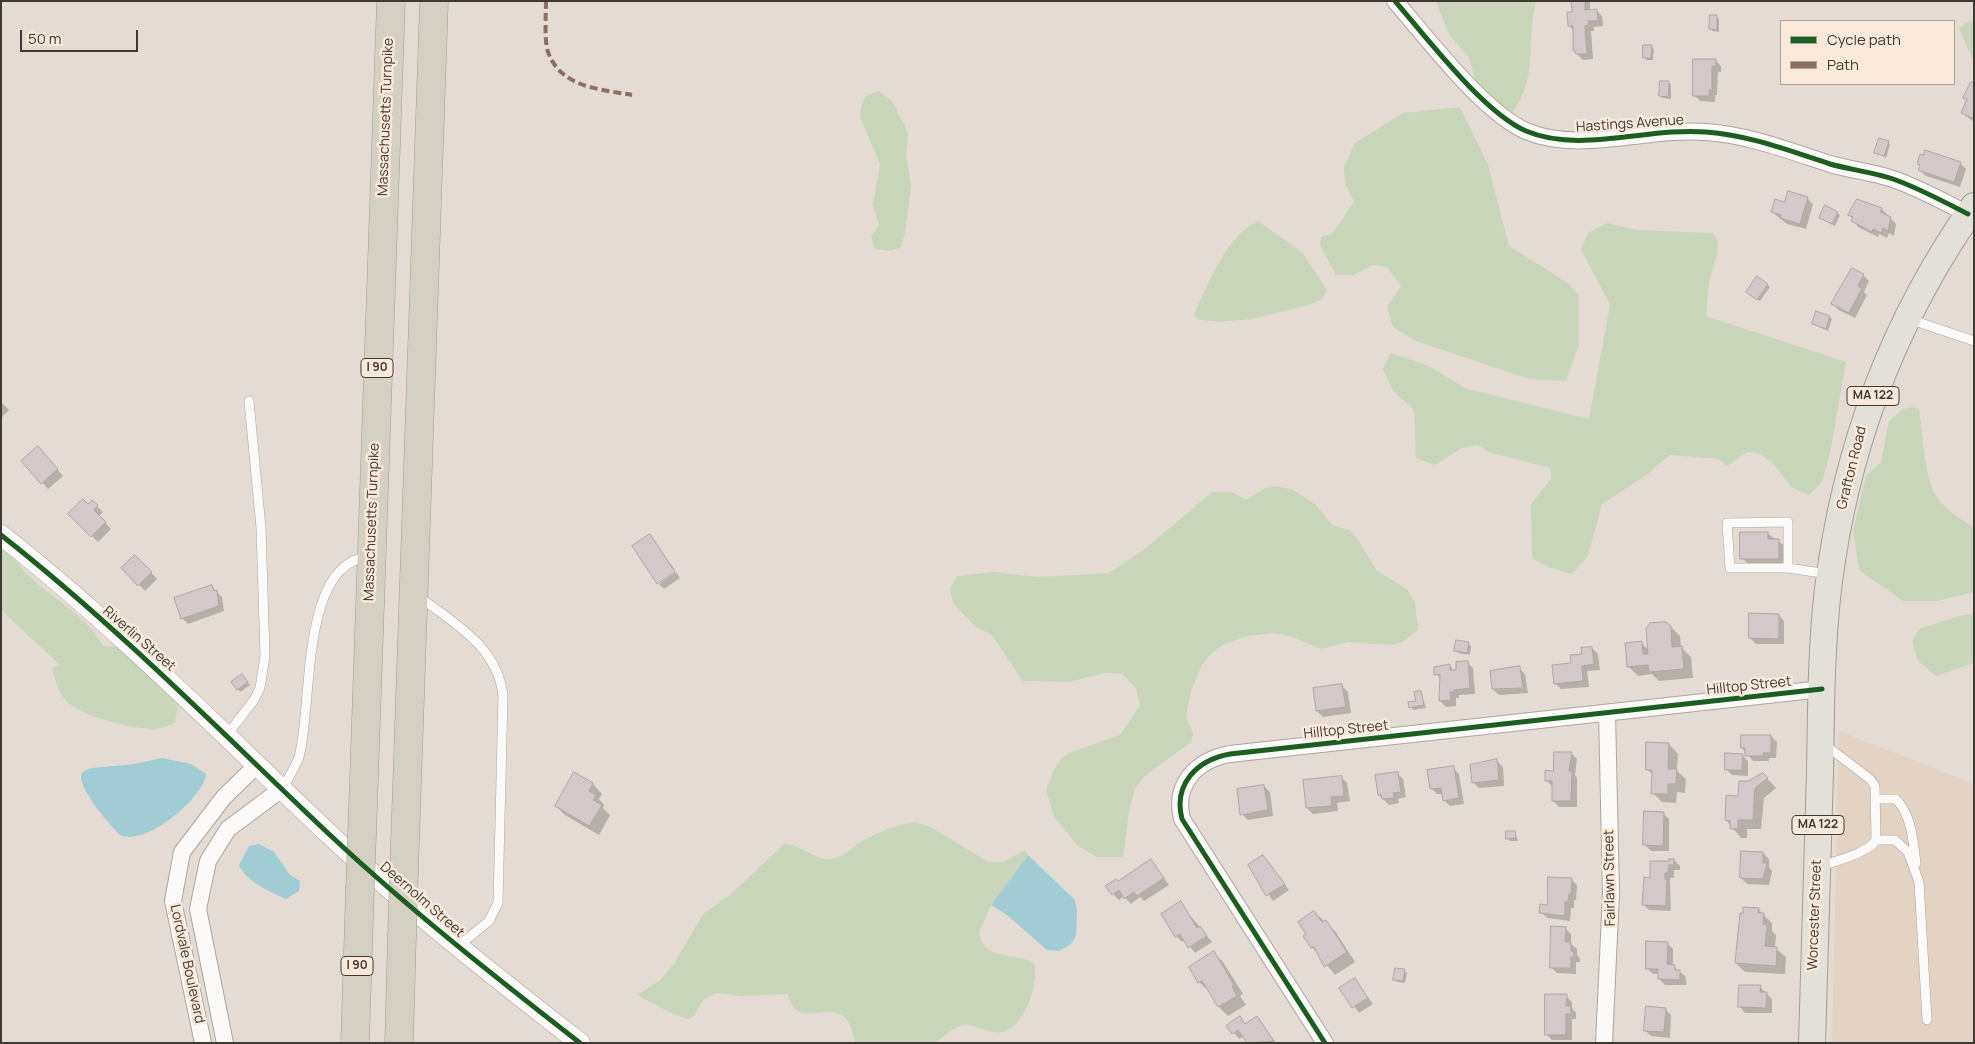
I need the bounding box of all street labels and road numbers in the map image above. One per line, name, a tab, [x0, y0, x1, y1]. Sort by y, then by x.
street label: Massachusetts Turnpike	[375, 38, 397, 196]
street label: Hastings Avenue	[1575, 112, 1685, 136]
road number: I 90	[361, 358, 393, 378]
road number: MA 122	[1847, 386, 1899, 406]
street label: Grafton Road	[1834, 425, 1870, 511]
street label: Massachusetts Turnpike	[361, 443, 383, 601]
street label: Riverlin Street	[99, 603, 179, 675]
street label: Hilltop Street	[1706, 673, 1792, 699]
street label: Hilltop Street	[1303, 717, 1389, 743]
road number: MA 122	[1792, 816, 1844, 834]
street label: Fairlawn Street	[1601, 830, 1619, 926]
street label: Deernolm Street	[376, 859, 468, 941]
street label: Worcester Street	[1805, 859, 1825, 971]
street label: Lordvale Boulevard	[166, 903, 208, 1025]
road number: I 90	[341, 956, 373, 976]

